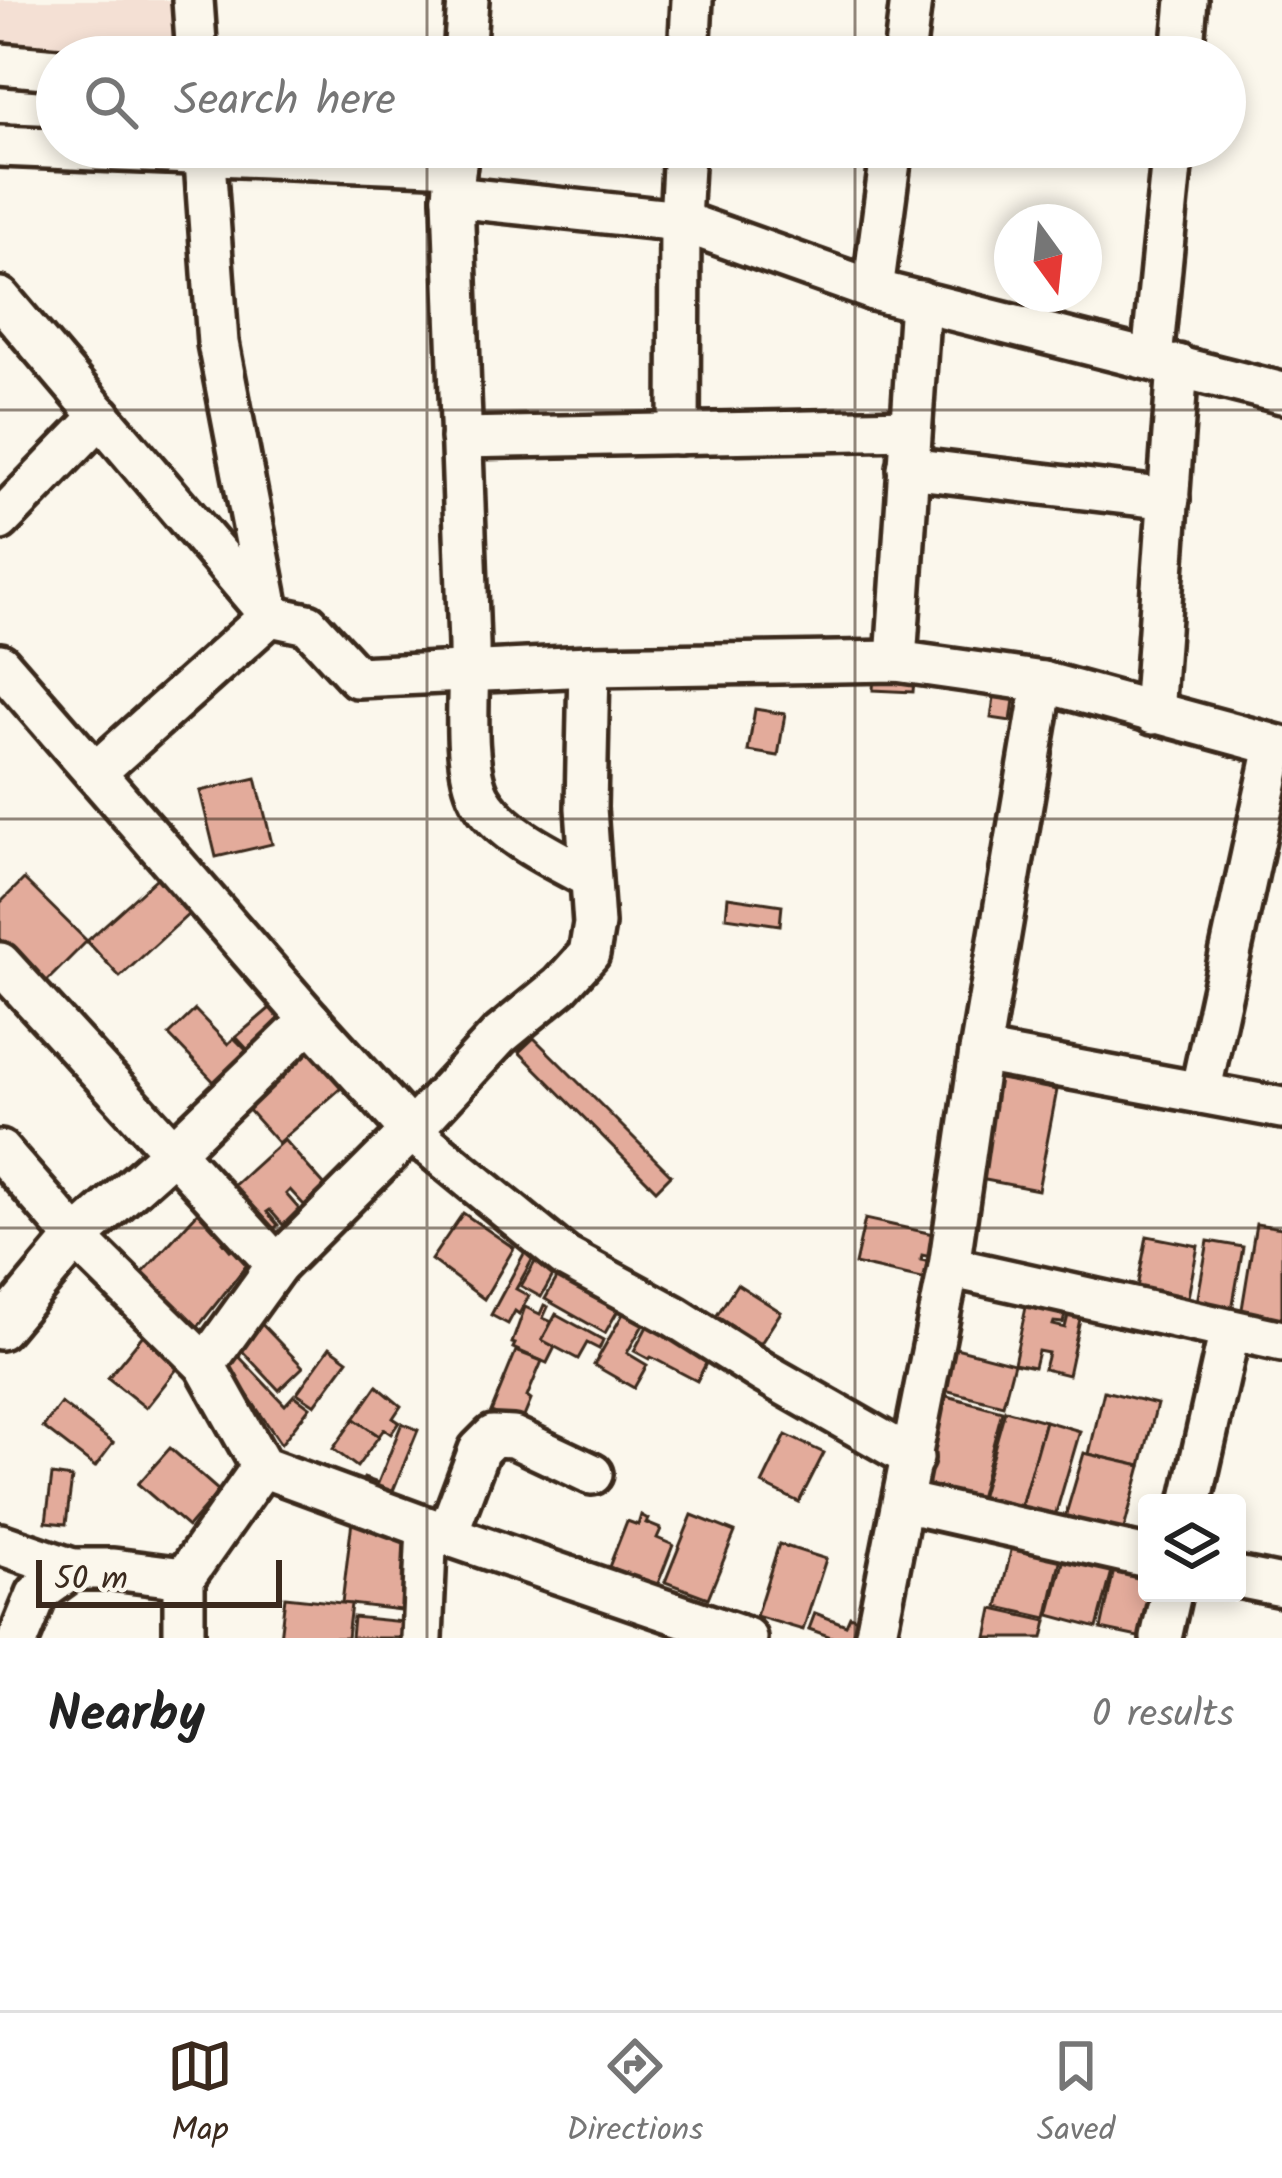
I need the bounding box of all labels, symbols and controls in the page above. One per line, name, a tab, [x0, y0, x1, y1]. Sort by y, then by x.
search box	[36, 36, 1246, 168]
text: Search here	[174, 66, 396, 138]
icon: search	[78, 69, 144, 135]
north arrow	[994, 204, 1102, 312]
map controls	[1138, 1494, 1246, 1602]
button: layers	[1138, 1494, 1246, 1602]
scale bar	[36, 1554, 282, 1607]
text: 50 m	[54, 1554, 128, 1607]
text: Nearby	[48, 1676, 205, 1757]
text: 0 results	[1092, 1685, 1234, 1747]
tab: Map	[167, 2033, 233, 2158]
tab: Directions	[566, 2033, 703, 2158]
tab: Saved	[1037, 2033, 1115, 2158]

